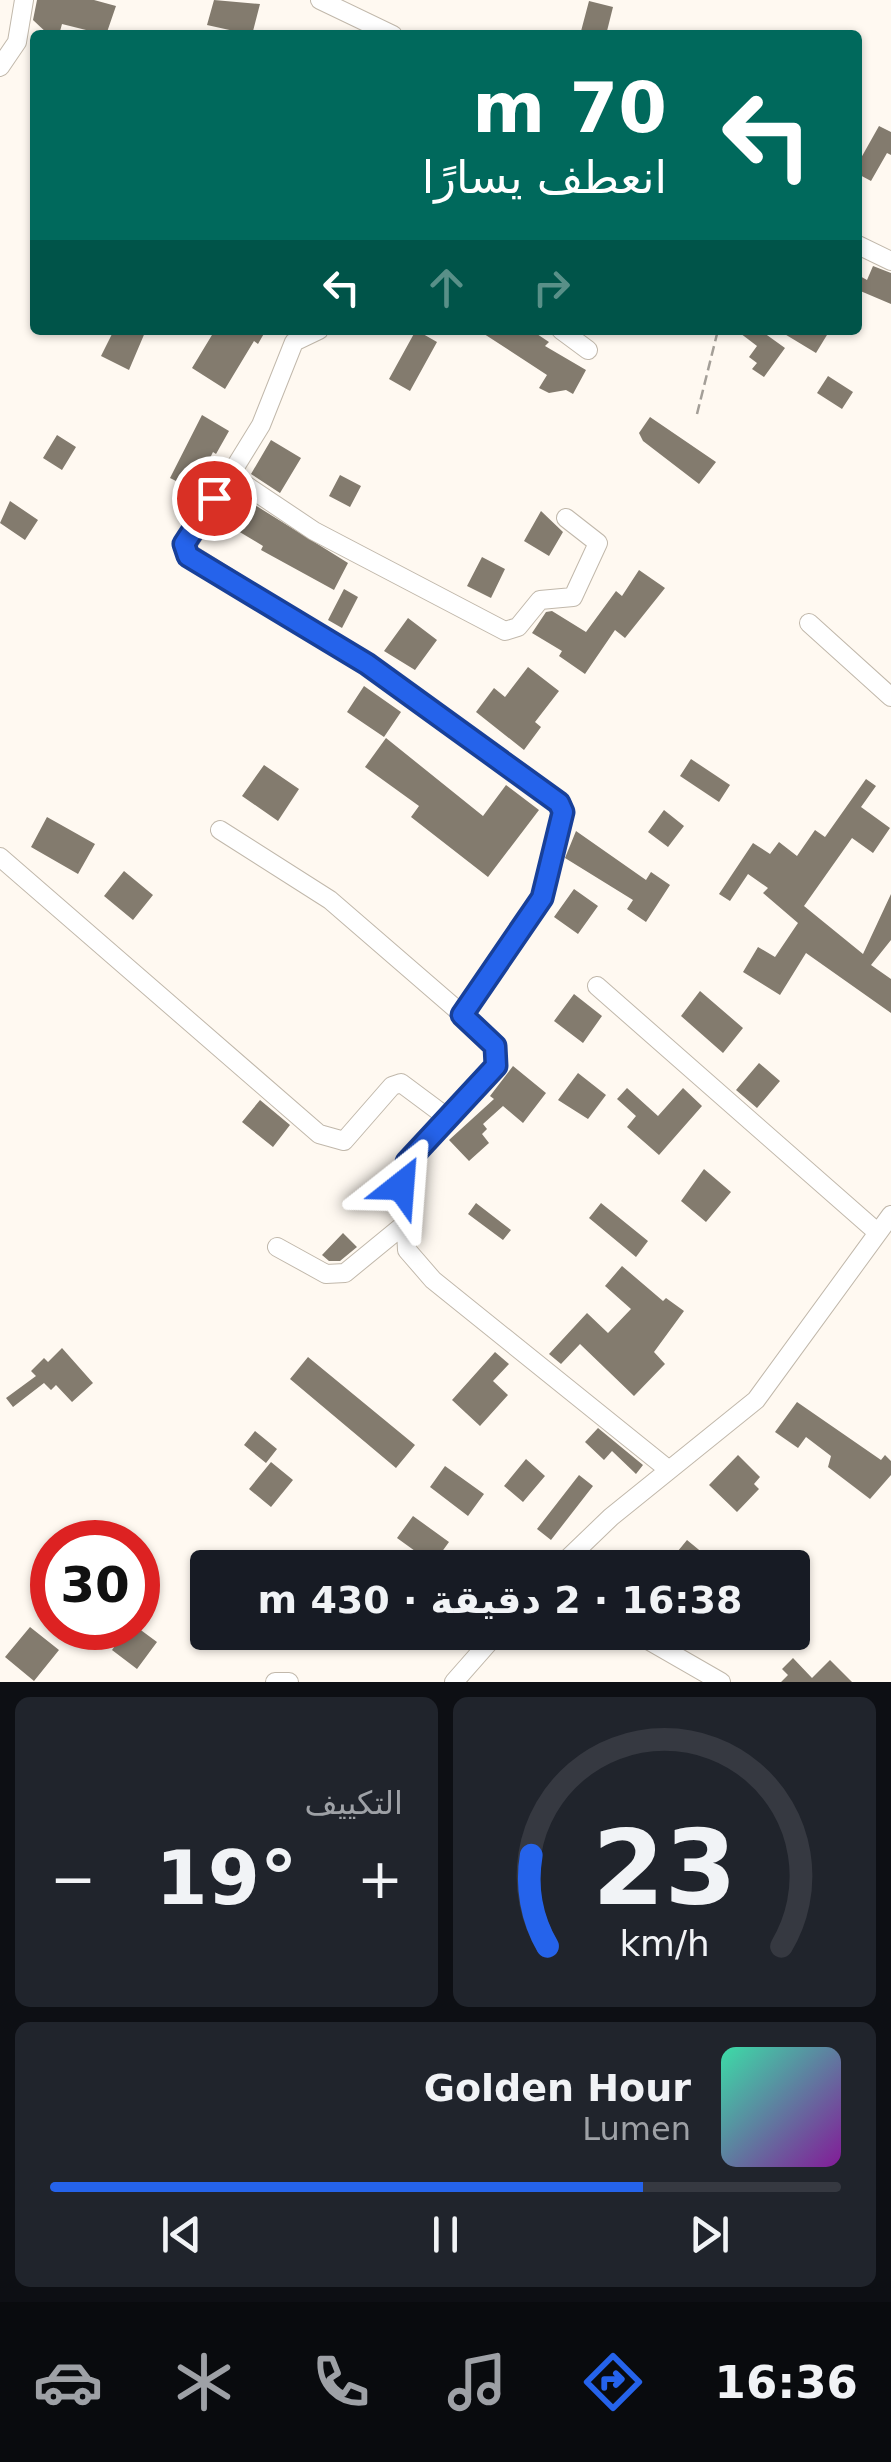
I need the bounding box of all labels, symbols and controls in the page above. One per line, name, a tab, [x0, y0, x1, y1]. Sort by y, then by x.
text: 70 m	[472, 67, 667, 149]
icon: left	[702, 70, 832, 200]
text: انعطف يسارًا	[422, 151, 667, 204]
icon: left	[314, 260, 369, 315]
icon: ahead	[419, 260, 474, 315]
icon: right	[524, 260, 579, 315]
pin	[172, 456, 257, 541]
icon: arrive	[187, 471, 242, 526]
position arrow	[349, 1134, 453, 1238]
speed limit sign: 30	[30, 1520, 160, 1650]
text: 16:38 · 2 دقيقة · 430 m	[258, 1578, 742, 1622]
text: التكييف	[305, 1784, 403, 1822]
text: 23	[592, 1807, 737, 1929]
text: 19°	[156, 1834, 297, 1922]
text: −	[50, 1847, 96, 1911]
text: +	[357, 1847, 403, 1911]
text: km/h	[619, 1923, 710, 1964]
text: Golden Hour	[424, 2066, 691, 2110]
text: Lumen	[582, 2110, 691, 2148]
icon: previous	[154, 2207, 209, 2262]
icon: pause	[418, 2207, 473, 2262]
icon: next	[682, 2207, 737, 2262]
icon: car	[33, 2347, 103, 2417]
icon: climate	[169, 2347, 239, 2417]
icon: phone	[306, 2347, 376, 2417]
icon: music	[442, 2347, 512, 2417]
icon: directions	[578, 2347, 648, 2417]
text: 16:36	[715, 2356, 858, 2409]

